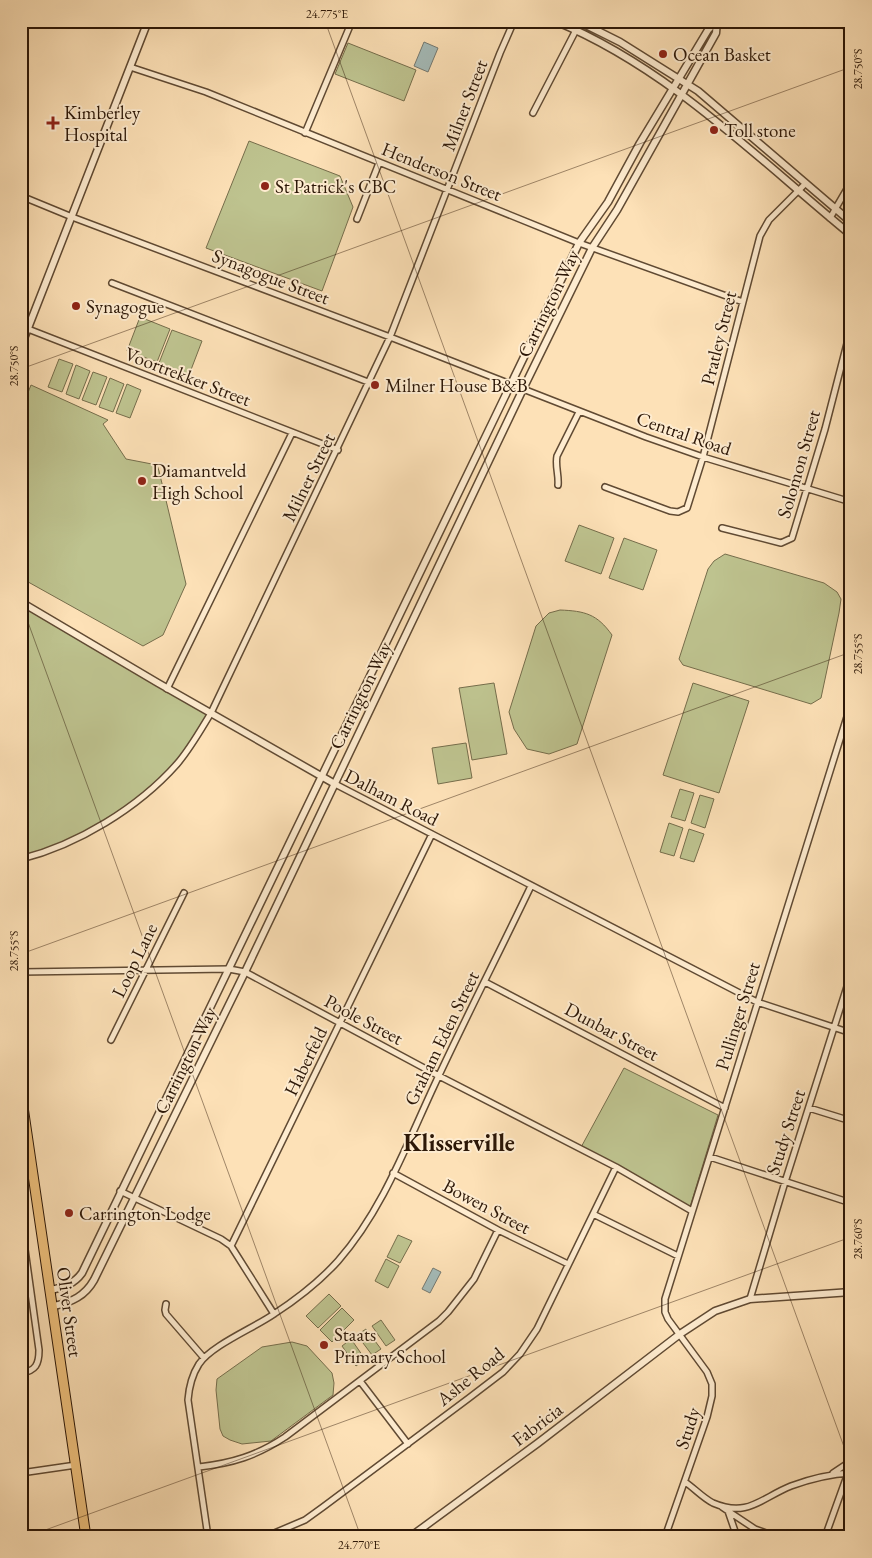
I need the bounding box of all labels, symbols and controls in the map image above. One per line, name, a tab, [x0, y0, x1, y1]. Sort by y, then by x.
text: 24.775°E	[306, 6, 348, 22]
place label: Ocean Basket	[673, 42, 771, 67]
marker: Ocean Basket	[657, 48, 669, 60]
text: 28.750°S	[850, 48, 866, 89]
street label: Milner Street	[436, 56, 493, 154]
place label: Kimberley Hospital	[64, 100, 141, 147]
marker: Kimberley Hospital	[46, 116, 60, 130]
place label: Toll stone	[724, 118, 796, 143]
marker: Toll stone	[708, 124, 720, 136]
street label: Henderson Street	[378, 136, 506, 207]
place label: St Patrick's CBC	[275, 174, 396, 199]
marker: St Patrick's CBC	[259, 180, 271, 192]
street label: Synagogue Street	[209, 243, 333, 310]
street label: Carrington Way	[512, 244, 586, 361]
street label: Pratley Street	[695, 288, 742, 388]
place label: Synagogue	[86, 294, 164, 319]
marker: Synagogue	[70, 300, 82, 312]
street label: Voortrekker Street	[121, 341, 254, 412]
text: 28.750°S	[6, 345, 22, 386]
place label: Milner House B&B	[385, 373, 528, 398]
marker: Milner House B&B	[369, 379, 381, 391]
street label: Central Road	[633, 406, 735, 462]
street label: Solomon Street	[771, 407, 826, 521]
street label: Milner Street	[276, 429, 341, 526]
place label: Diamantveld High School	[152, 458, 247, 505]
marker: Diamantveld High School	[136, 475, 148, 487]
text: 28.755°S	[850, 633, 866, 674]
street label: Carrington Way	[324, 636, 398, 753]
street label: Dalham Road	[341, 763, 443, 832]
street label: Loop Lane	[106, 919, 163, 1002]
text: 28.755°S	[6, 930, 22, 971]
street label: Pullinger Street	[709, 959, 766, 1073]
street label: Graham Eden Street	[398, 967, 485, 1110]
street label: Poole Street	[320, 988, 407, 1051]
street label: Dunbar Street	[560, 996, 663, 1067]
street label: Carrington Way	[149, 1001, 223, 1118]
street label: Haberfeld	[278, 1022, 333, 1100]
street label: Study Street	[760, 1086, 811, 1178]
district label: Klisserville	[403, 1127, 515, 1158]
street label: Bowen Street	[439, 1173, 535, 1240]
place label: Carrington Lodge	[79, 1201, 211, 1226]
marker: Carrington Lodge	[63, 1207, 75, 1219]
text: 28.760°S	[850, 1218, 866, 1259]
street label: Oliver Street	[51, 1265, 88, 1359]
place label: Staats Primary School	[334, 1322, 446, 1369]
marker: Staats Primary School	[318, 1339, 330, 1351]
street label: Ashe Road	[431, 1341, 510, 1412]
street label: Fabricia	[507, 1397, 568, 1452]
street label: Study	[669, 1403, 706, 1452]
text: 24.770°E	[338, 1537, 380, 1553]

